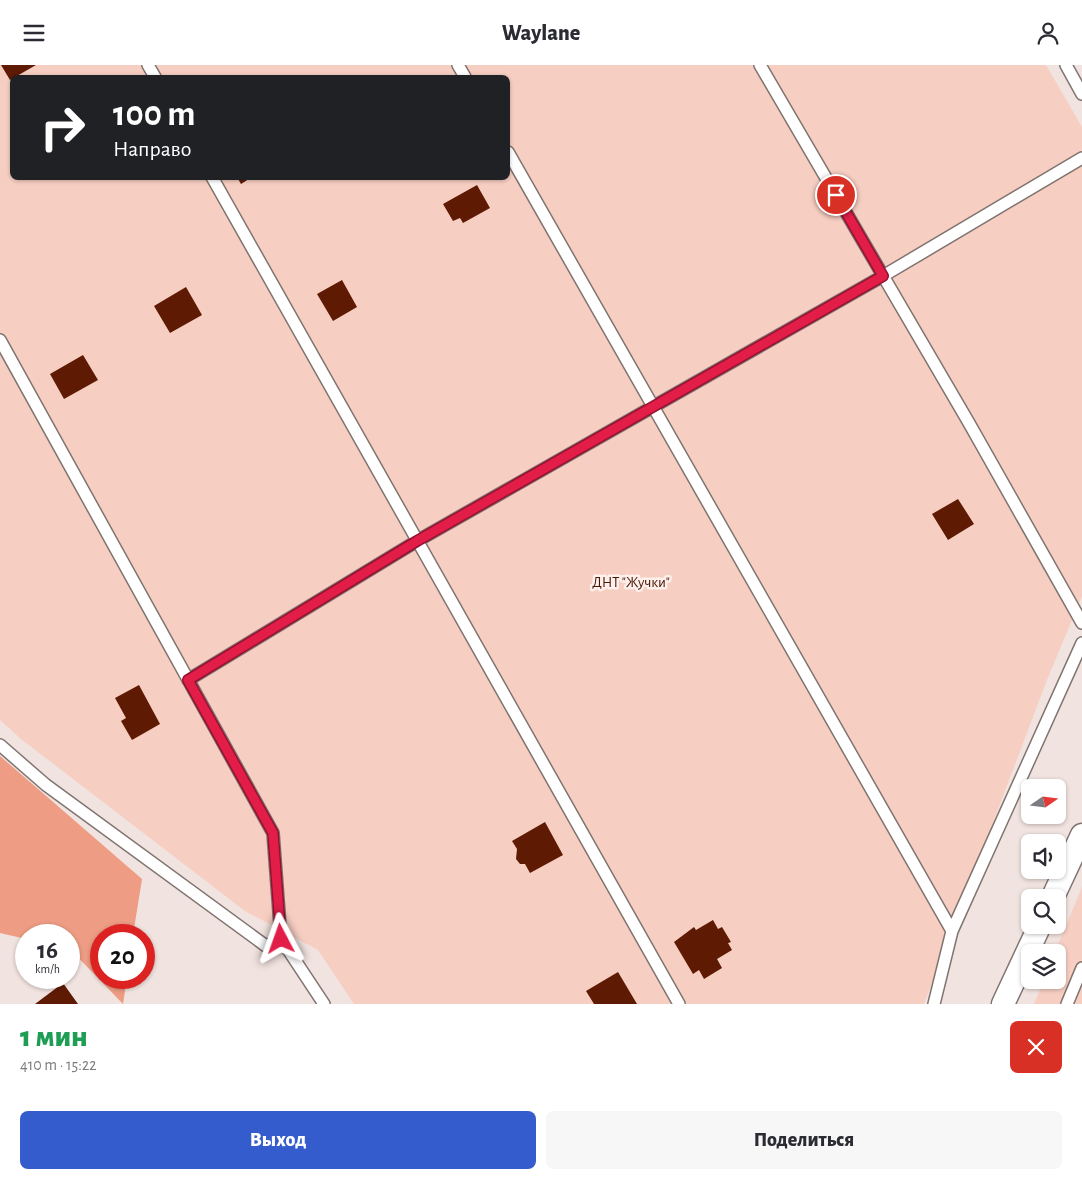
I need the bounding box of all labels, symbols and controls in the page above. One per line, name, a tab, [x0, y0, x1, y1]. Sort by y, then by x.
icon: menu	[20, 19, 48, 47]
icon: person	[1034, 19, 1062, 47]
text: Waylane	[502, 22, 580, 44]
icon: right	[30, 95, 95, 160]
text: 100 m	[113, 97, 196, 132]
text: Направо	[113, 138, 191, 160]
pin	[815, 174, 857, 216]
icon: arrive	[822, 181, 850, 209]
park label: ДНТ "Жучки"	[592, 575, 670, 590]
north arrow	[1021, 779, 1066, 824]
map controls	[1021, 779, 1066, 989]
button: sound	[1021, 834, 1066, 879]
button: search	[1021, 889, 1066, 934]
position arrow	[254, 912, 306, 964]
speed limit sign: 20	[90, 924, 155, 989]
text: 16	[37, 938, 58, 963]
button: layers	[1021, 944, 1066, 989]
text: km/h	[35, 963, 60, 975]
button: close	[1010, 1021, 1062, 1073]
text: 1 мин	[20, 1022, 88, 1052]
text: 410 m · 15:22	[20, 1057, 96, 1073]
button: Выход	[20, 1111, 536, 1169]
button: Поделиться	[546, 1111, 1062, 1169]

